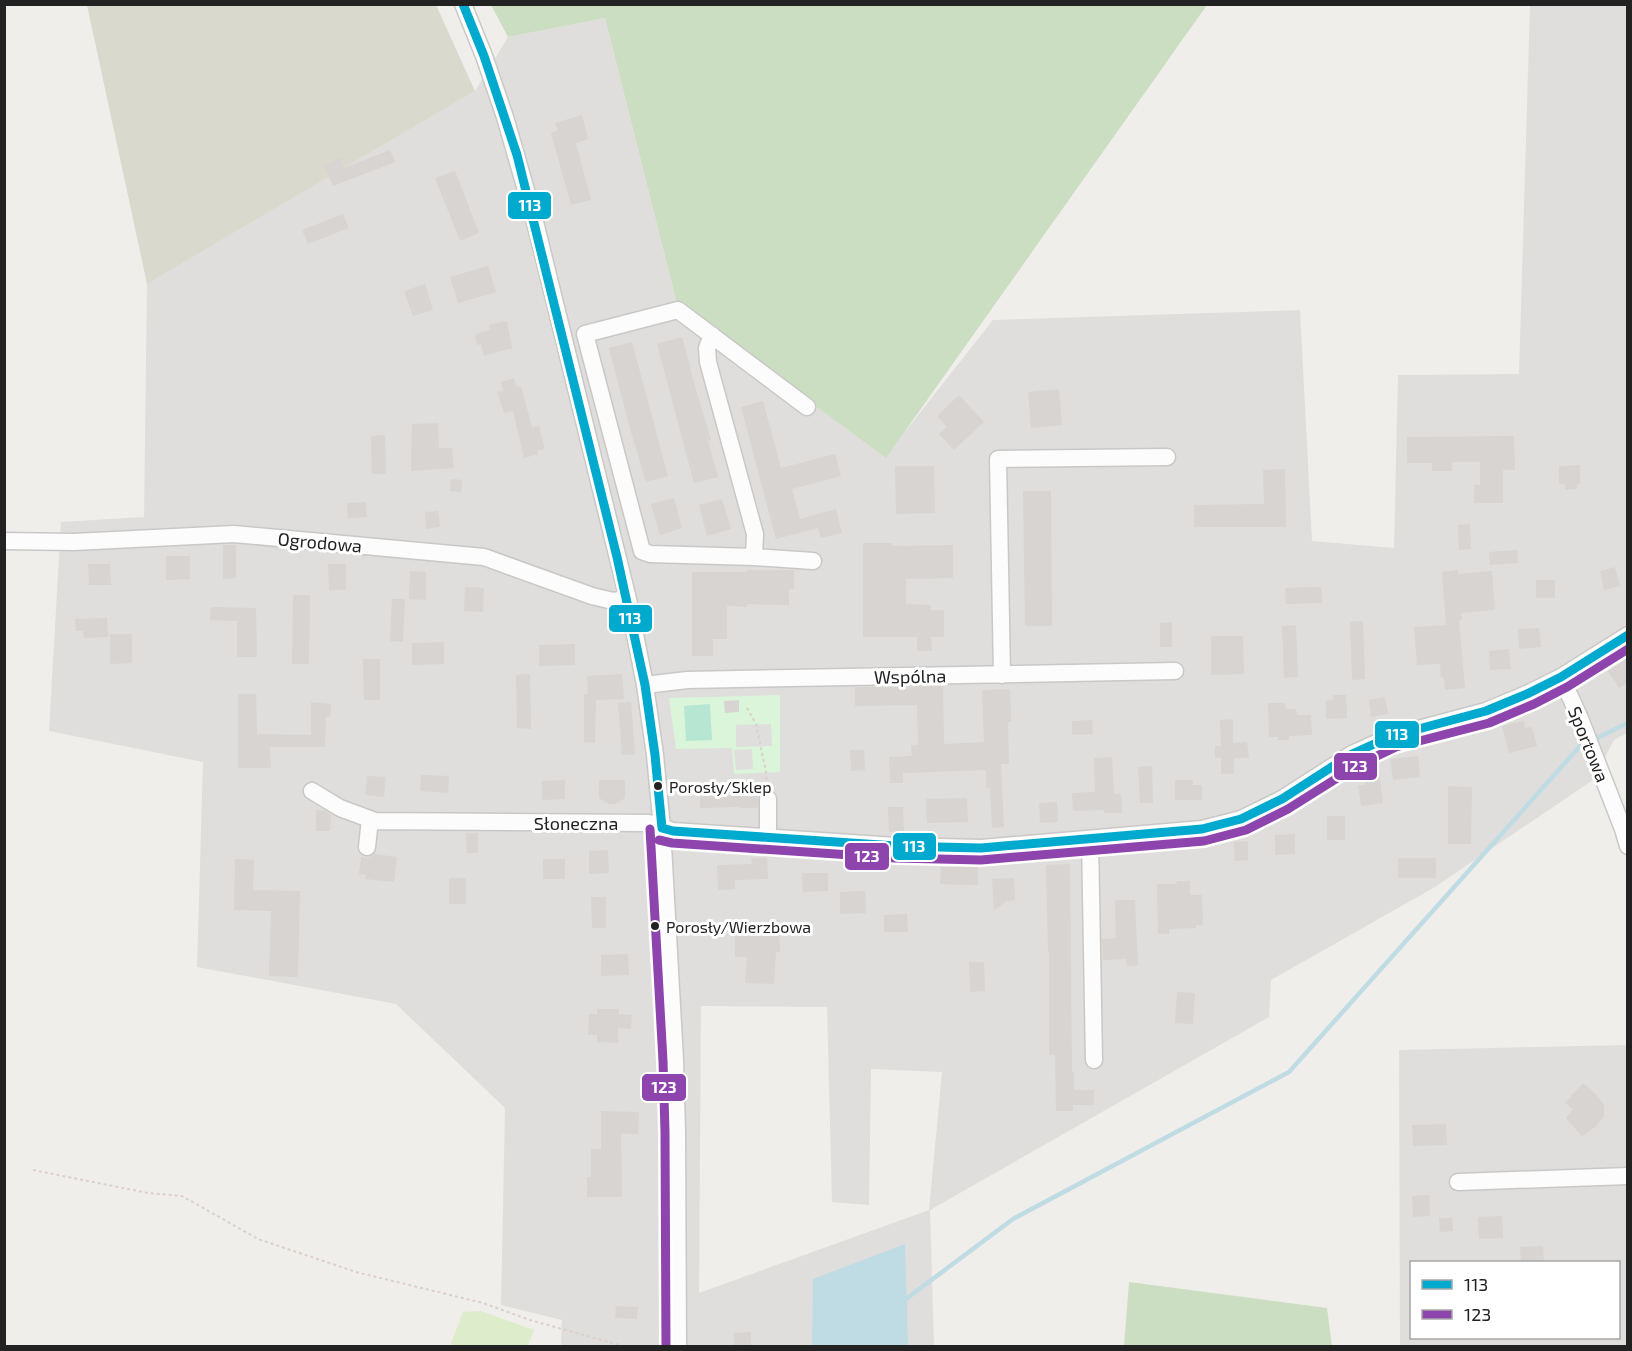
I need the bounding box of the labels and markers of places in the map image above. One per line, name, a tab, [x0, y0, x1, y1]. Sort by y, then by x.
place label: Porosły/Sklep	[669, 777, 771, 796]
marker: Porosły/Sklep	[652, 780, 664, 792]
place label: Porosły/Wierzbowa	[666, 917, 811, 936]
marker: Porosły/Wierzbowa	[649, 920, 661, 932]

